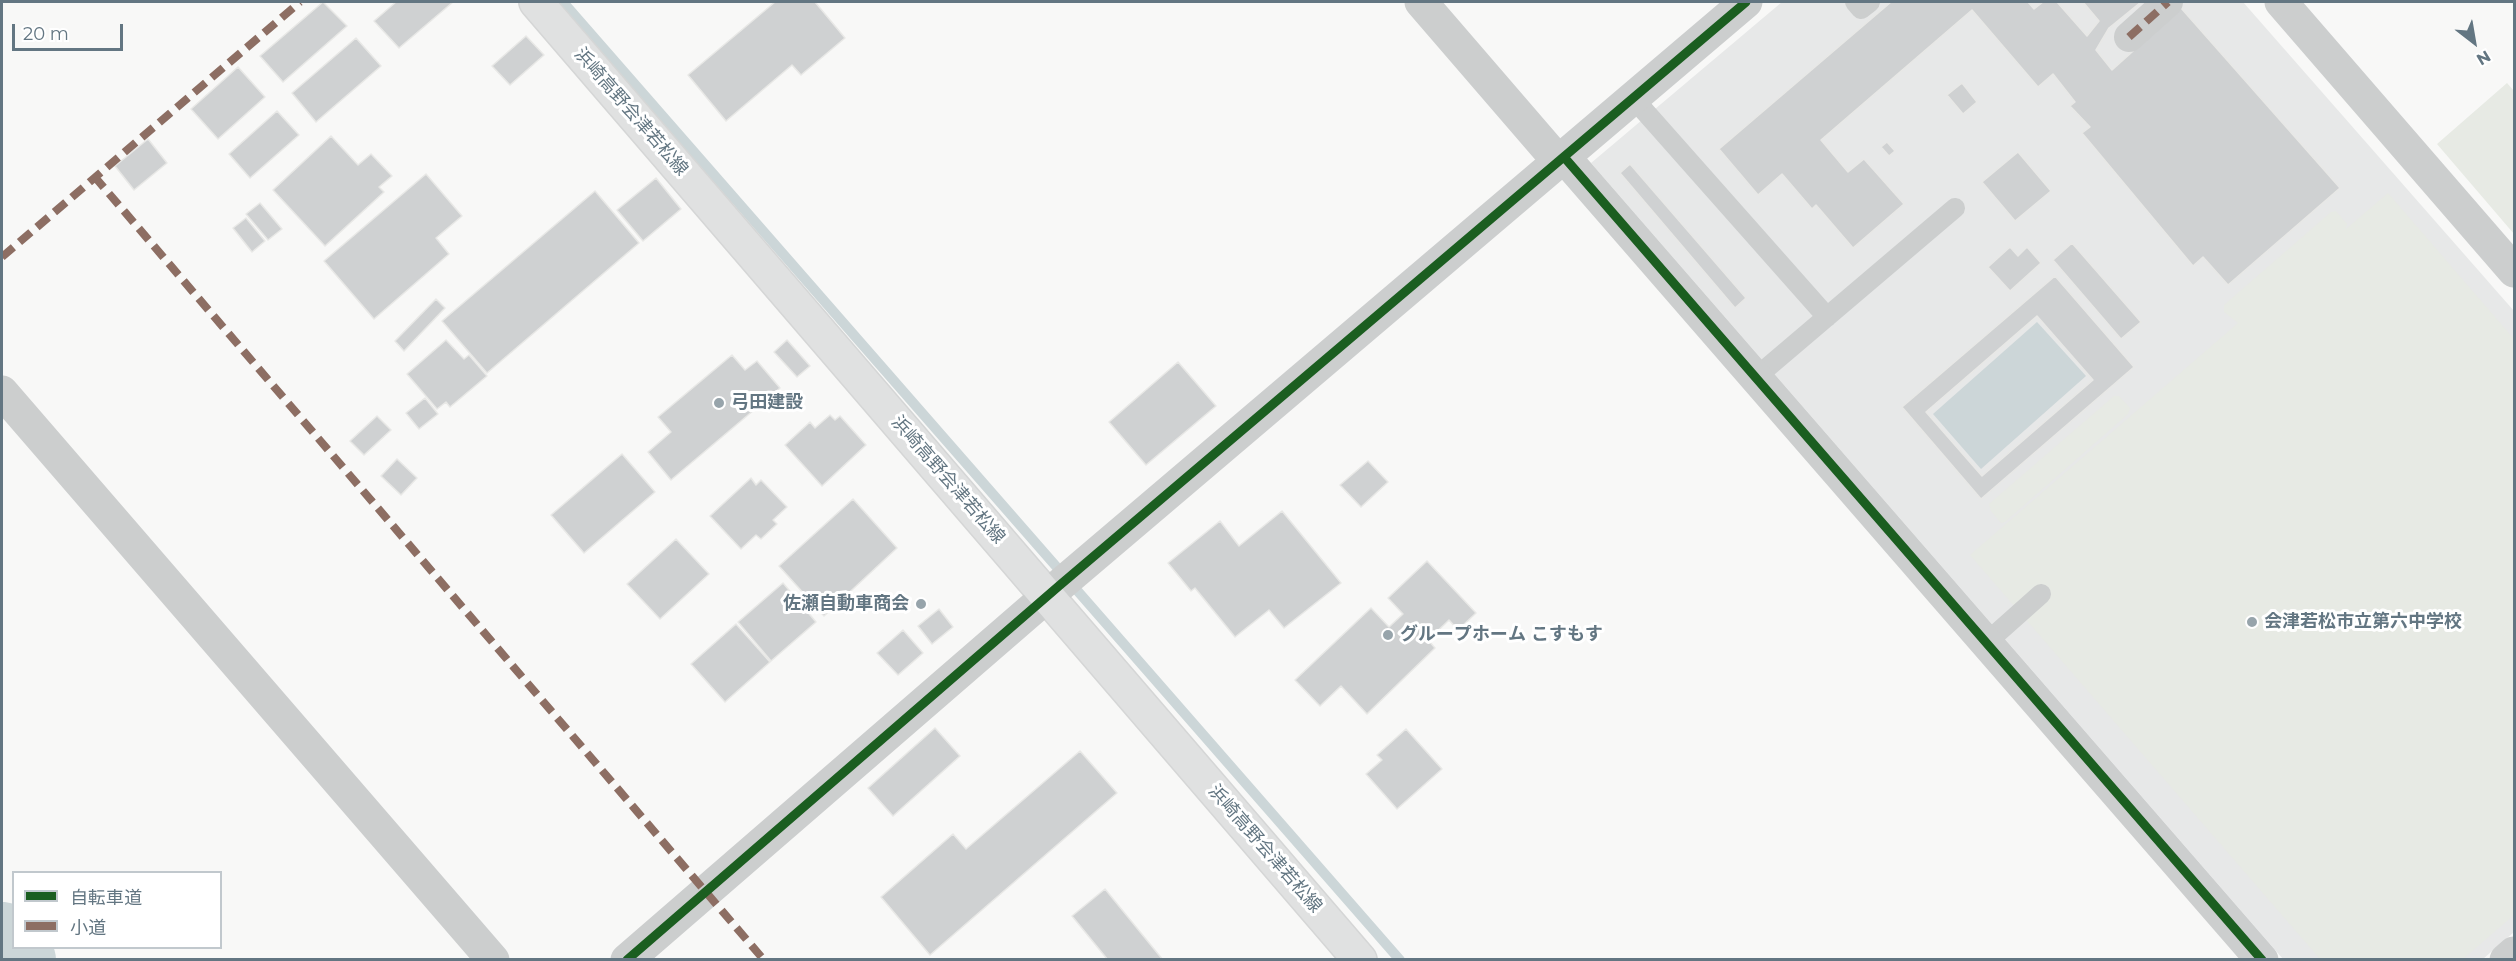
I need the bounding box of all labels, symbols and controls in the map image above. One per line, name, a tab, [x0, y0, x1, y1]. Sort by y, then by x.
scale bar	[15, 12, 126, 50]
north arrow	[2444, 12, 2504, 72]
text: 20 m	[23, 23, 69, 45]
street label: 浜崎高野会津若松線	[570, 44, 692, 180]
text: N	[2473, 46, 2494, 69]
place label: 弓田建設	[731, 392, 803, 414]
marker: 弓田建設	[712, 396, 726, 410]
street label: 浜崎高野会津若松線	[887, 412, 1009, 548]
place label: 佐瀬自動車商会	[783, 593, 909, 615]
marker: 佐瀬自動車商会	[914, 597, 928, 611]
place label: 会津若松市立第六中学校	[2264, 611, 2462, 633]
marker: 会津若松市立第六中学校	[2245, 615, 2259, 629]
place label: グループホーム こすもす	[1400, 624, 1603, 646]
marker: グループホーム こすもす	[1381, 628, 1395, 642]
street label: 浜崎高野会津若松線	[1204, 781, 1326, 917]
legend	[12, 871, 222, 949]
text: 自転車道	[70, 887, 142, 909]
text: 小道	[70, 917, 106, 939]

